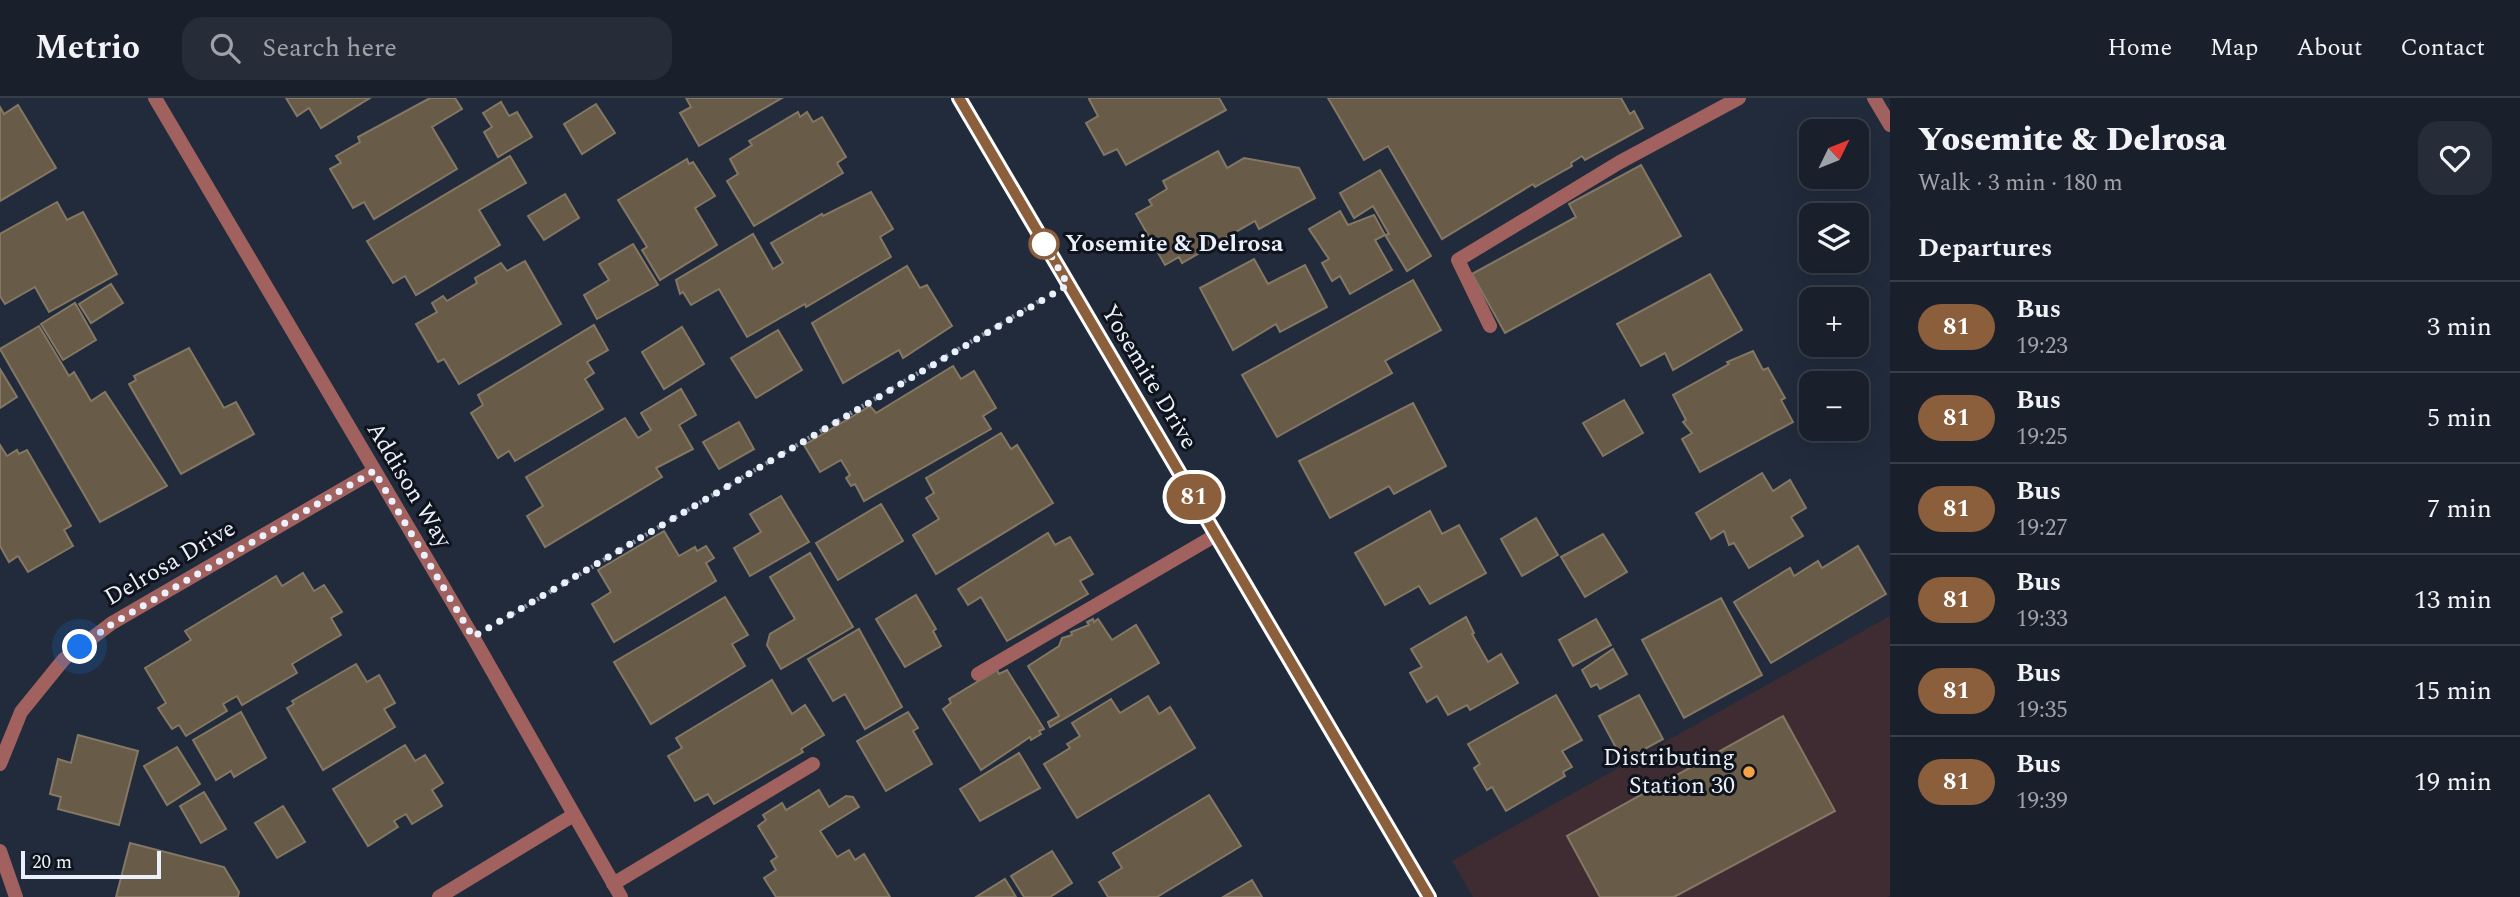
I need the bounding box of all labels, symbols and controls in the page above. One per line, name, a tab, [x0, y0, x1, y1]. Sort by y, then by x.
search box	[182, 17, 672, 80]
text: Metrio	[35, 23, 140, 73]
text: Search here	[262, 28, 397, 68]
icon: search	[206, 29, 244, 67]
text: Home	[2107, 30, 2172, 66]
text: Map	[2210, 30, 2258, 66]
text: About	[2296, 30, 2362, 66]
text: Contact	[2400, 30, 2485, 66]
text: Yosemite & Delrosa	[1918, 115, 2226, 165]
north arrow	[1799, 119, 1869, 189]
map controls	[1799, 119, 1869, 441]
button: heart	[2418, 121, 2492, 195]
text: Walk · 3 min · 180 m	[1918, 166, 2123, 201]
button: layers	[1799, 203, 1869, 273]
place label: Yosemite & Delrosa	[1065, 226, 1284, 262]
text: Departures	[1918, 228, 2052, 268]
marker: Yosemite & Delrosa	[1029, 229, 1059, 259]
button: +	[1799, 287, 1869, 357]
text: Bus	[2016, 289, 2061, 329]
street label: Yosemite Drive	[1091, 298, 1207, 456]
text: 3 min	[2427, 307, 2492, 347]
text: 81	[1943, 309, 1970, 345]
text: 19:23	[2016, 329, 2068, 364]
button: −	[1799, 371, 1869, 441]
text: Bus	[2016, 380, 2061, 420]
text: 5 min	[2427, 398, 2492, 438]
text: 81	[1943, 400, 1970, 436]
street label: Addison Way	[357, 415, 462, 556]
text: 19:25	[2016, 420, 2068, 455]
text: Bus	[2016, 471, 2061, 511]
line badge: 81	[1162, 474, 1226, 520]
text: 81	[1181, 479, 1207, 515]
text: 7 min	[2427, 489, 2492, 529]
text: 81	[1943, 491, 1970, 527]
street label: Delrosa Drive	[98, 511, 242, 615]
text: 19:27	[2016, 511, 2068, 546]
text: Bus	[2016, 562, 2061, 602]
text: 13 min	[2414, 580, 2492, 620]
text: 81	[1943, 582, 1970, 618]
text: 19:33	[2016, 602, 2068, 637]
your location	[62, 629, 97, 664]
text: Bus	[2016, 653, 2061, 693]
text: 15 min	[2414, 671, 2492, 711]
text: 81	[1943, 673, 1970, 709]
text: 19:35	[2016, 693, 2068, 728]
place label: Distributing Station 30	[1603, 740, 1735, 804]
text: Bus	[2016, 744, 2061, 784]
text: 19 min	[2414, 762, 2492, 802]
marker: Distributing Station 30	[1741, 764, 1757, 780]
text: 81	[1943, 764, 1970, 800]
text: 19:39	[2016, 784, 2068, 819]
scale bar	[21, 848, 161, 880]
text: 20 m	[32, 848, 72, 877]

